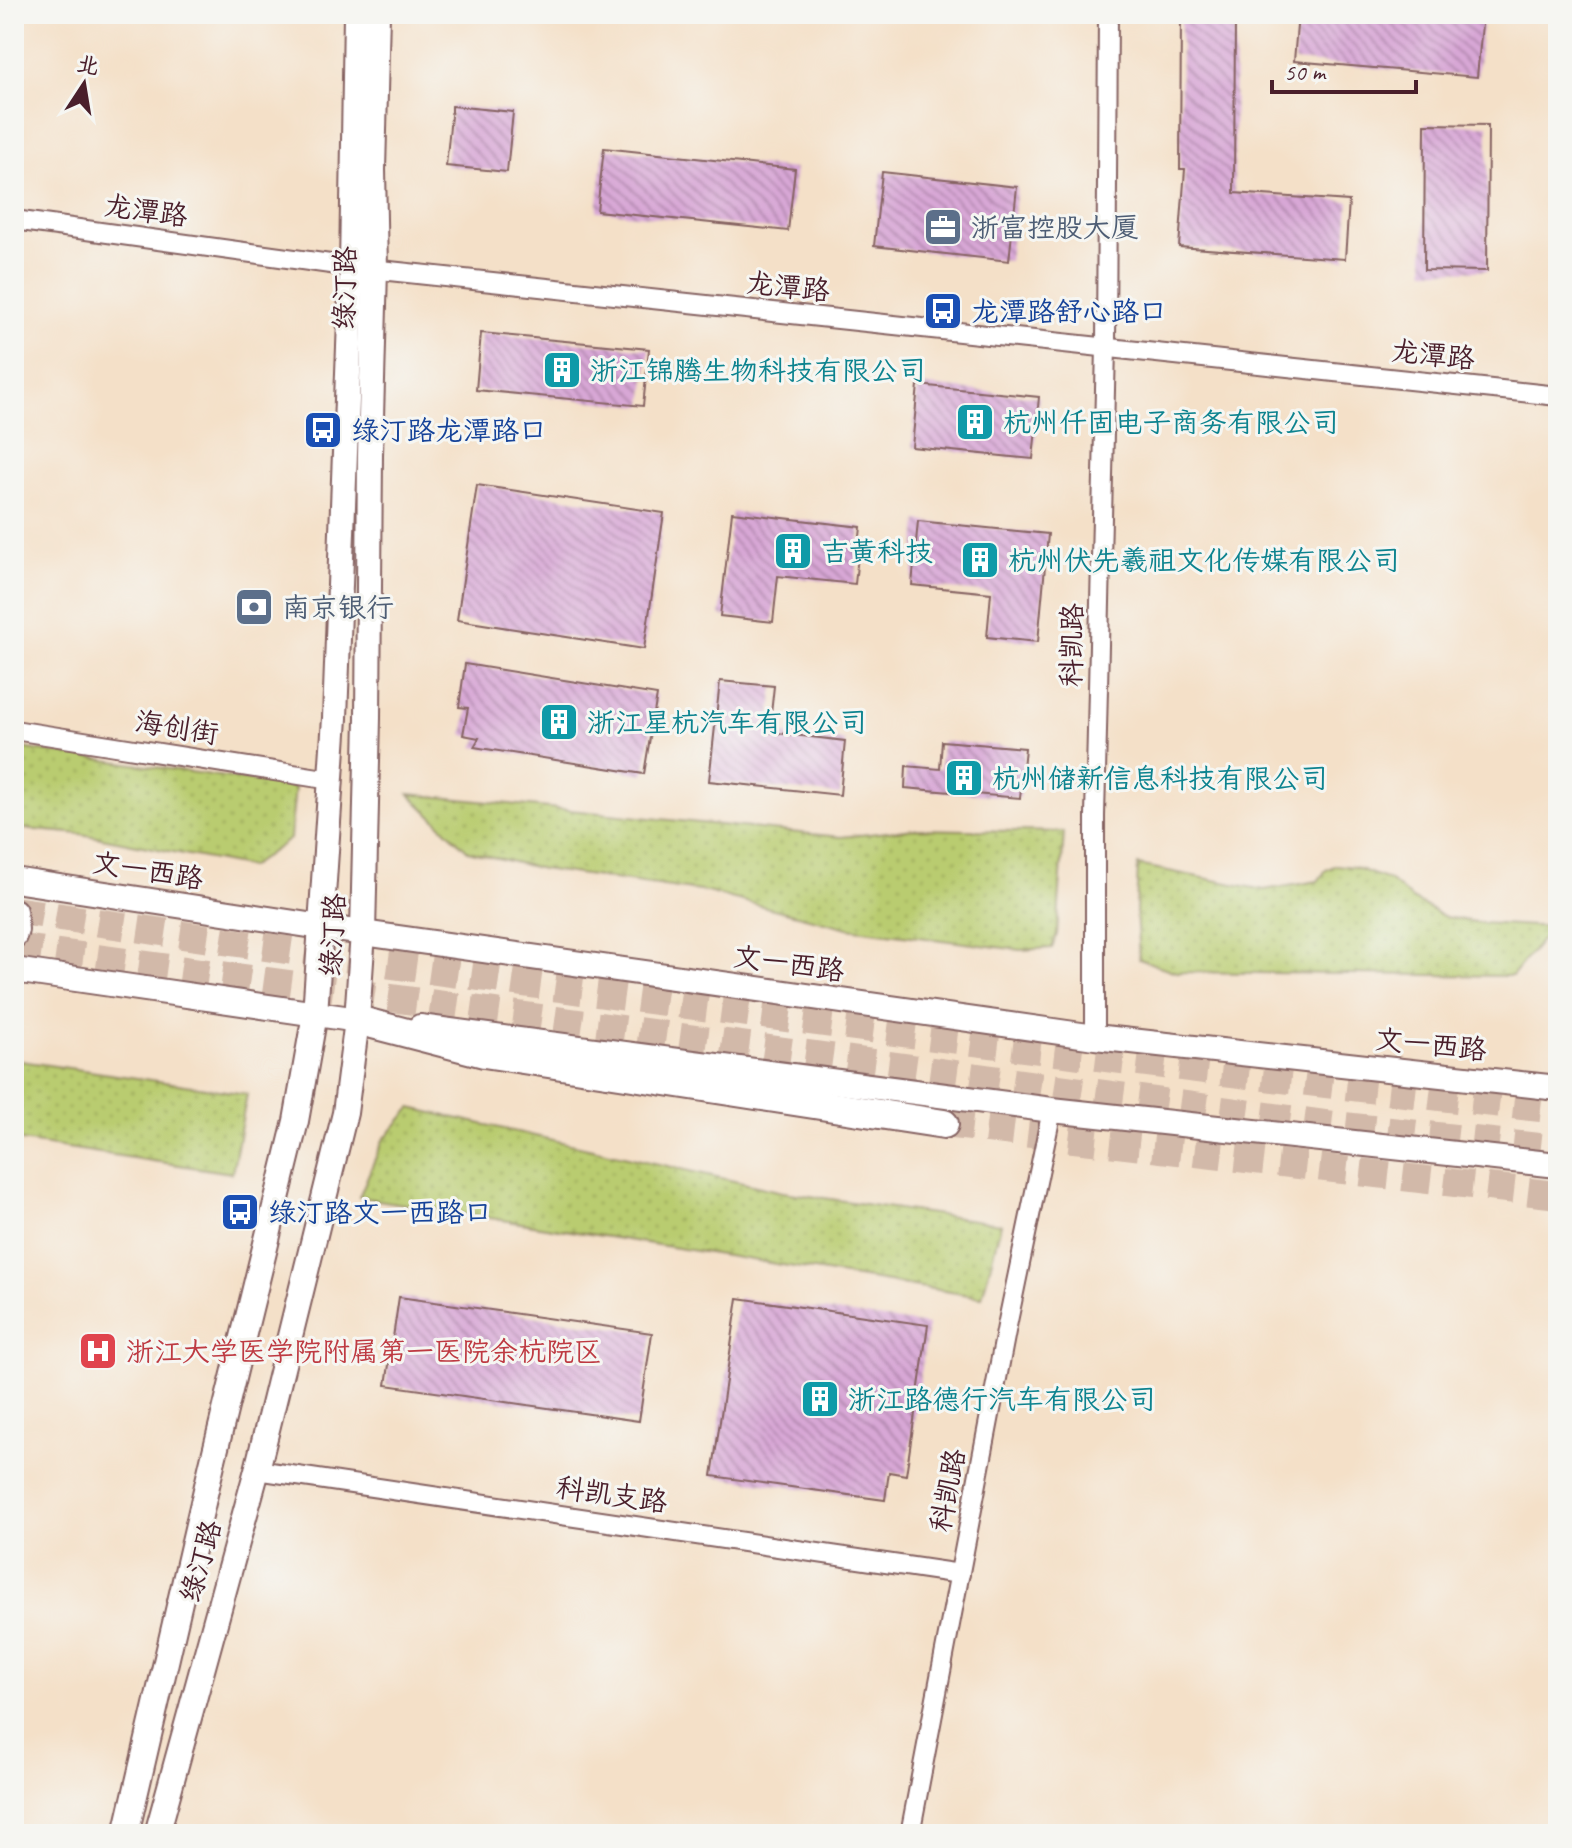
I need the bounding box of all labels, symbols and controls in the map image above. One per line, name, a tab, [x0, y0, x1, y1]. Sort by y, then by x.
north arrow	[44, 44, 124, 124]
scale bar	[1272, 44, 1416, 94]
text: 北	[74, 49, 102, 81]
text: 50 m	[1284, 57, 1327, 87]
street label: 龙潭路	[102, 187, 190, 234]
office icon: 浙富控股大厦	[922, 206, 964, 248]
place label: 浙富控股大厦	[971, 210, 1139, 245]
street label: 绿汀路	[326, 246, 363, 330]
street label: 龙潭路	[744, 265, 832, 308]
bus stop icon: 龙潭路舒心路口	[922, 290, 964, 332]
place label: 龙潭路舒心路口	[971, 294, 1167, 329]
street label: 龙潭路	[1389, 333, 1477, 376]
building icon: 浙江锦腾生物科技有限公司	[541, 349, 583, 391]
place label: 浙江锦腾生物科技有限公司	[590, 353, 926, 388]
building icon: 杭州仟固电子商务有限公司	[954, 401, 996, 443]
place label: 杭州仟固电子商务有限公司	[1003, 405, 1339, 440]
bus stop icon: 绿汀路龙潭路口	[302, 409, 344, 451]
place label: 绿汀路龙潭路口	[351, 413, 547, 448]
building icon: 吉黄科技	[772, 530, 814, 572]
place label: 吉黄科技	[821, 534, 933, 569]
building icon: 杭州伏先羲祖文化传媒有限公司	[959, 539, 1001, 581]
place label: 杭州伏先羲祖文化传媒有限公司	[1008, 543, 1400, 578]
bank icon: 南京银行	[233, 586, 275, 628]
place label: 南京银行	[282, 590, 394, 625]
street label: 科凯路	[1053, 603, 1090, 687]
building icon: 浙江星杭汽车有限公司	[538, 701, 580, 743]
street label: 海创街	[133, 704, 221, 751]
place label: 浙江星杭汽车有限公司	[587, 705, 867, 740]
building icon: 杭州储新信息科技有限公司	[943, 757, 985, 799]
place label: 杭州储新信息科技有限公司	[992, 761, 1328, 796]
street label: 文一西路	[90, 844, 206, 897]
street label: 绿汀路	[313, 892, 352, 978]
street label: 文一西路	[731, 938, 847, 989]
street label: 文一西路	[1373, 1021, 1488, 1068]
bus stop icon: 绿汀路文一西路口	[219, 1191, 261, 1233]
place label: 绿汀路文一西路口	[268, 1195, 492, 1230]
hospital icon: 浙江大学医学院附属第一医院余杭院区	[77, 1330, 119, 1372]
place label: 浙江大学医学院附属第一医院余杭院区	[126, 1334, 602, 1369]
building icon: 浙江路德行汽车有限公司	[799, 1378, 841, 1420]
place label: 浙江路德行汽车有限公司	[848, 1382, 1156, 1417]
street label: 科凯路	[922, 1446, 973, 1535]
street label: 科凯支路	[554, 1469, 670, 1520]
street label: 绿汀路	[172, 1516, 229, 1606]

